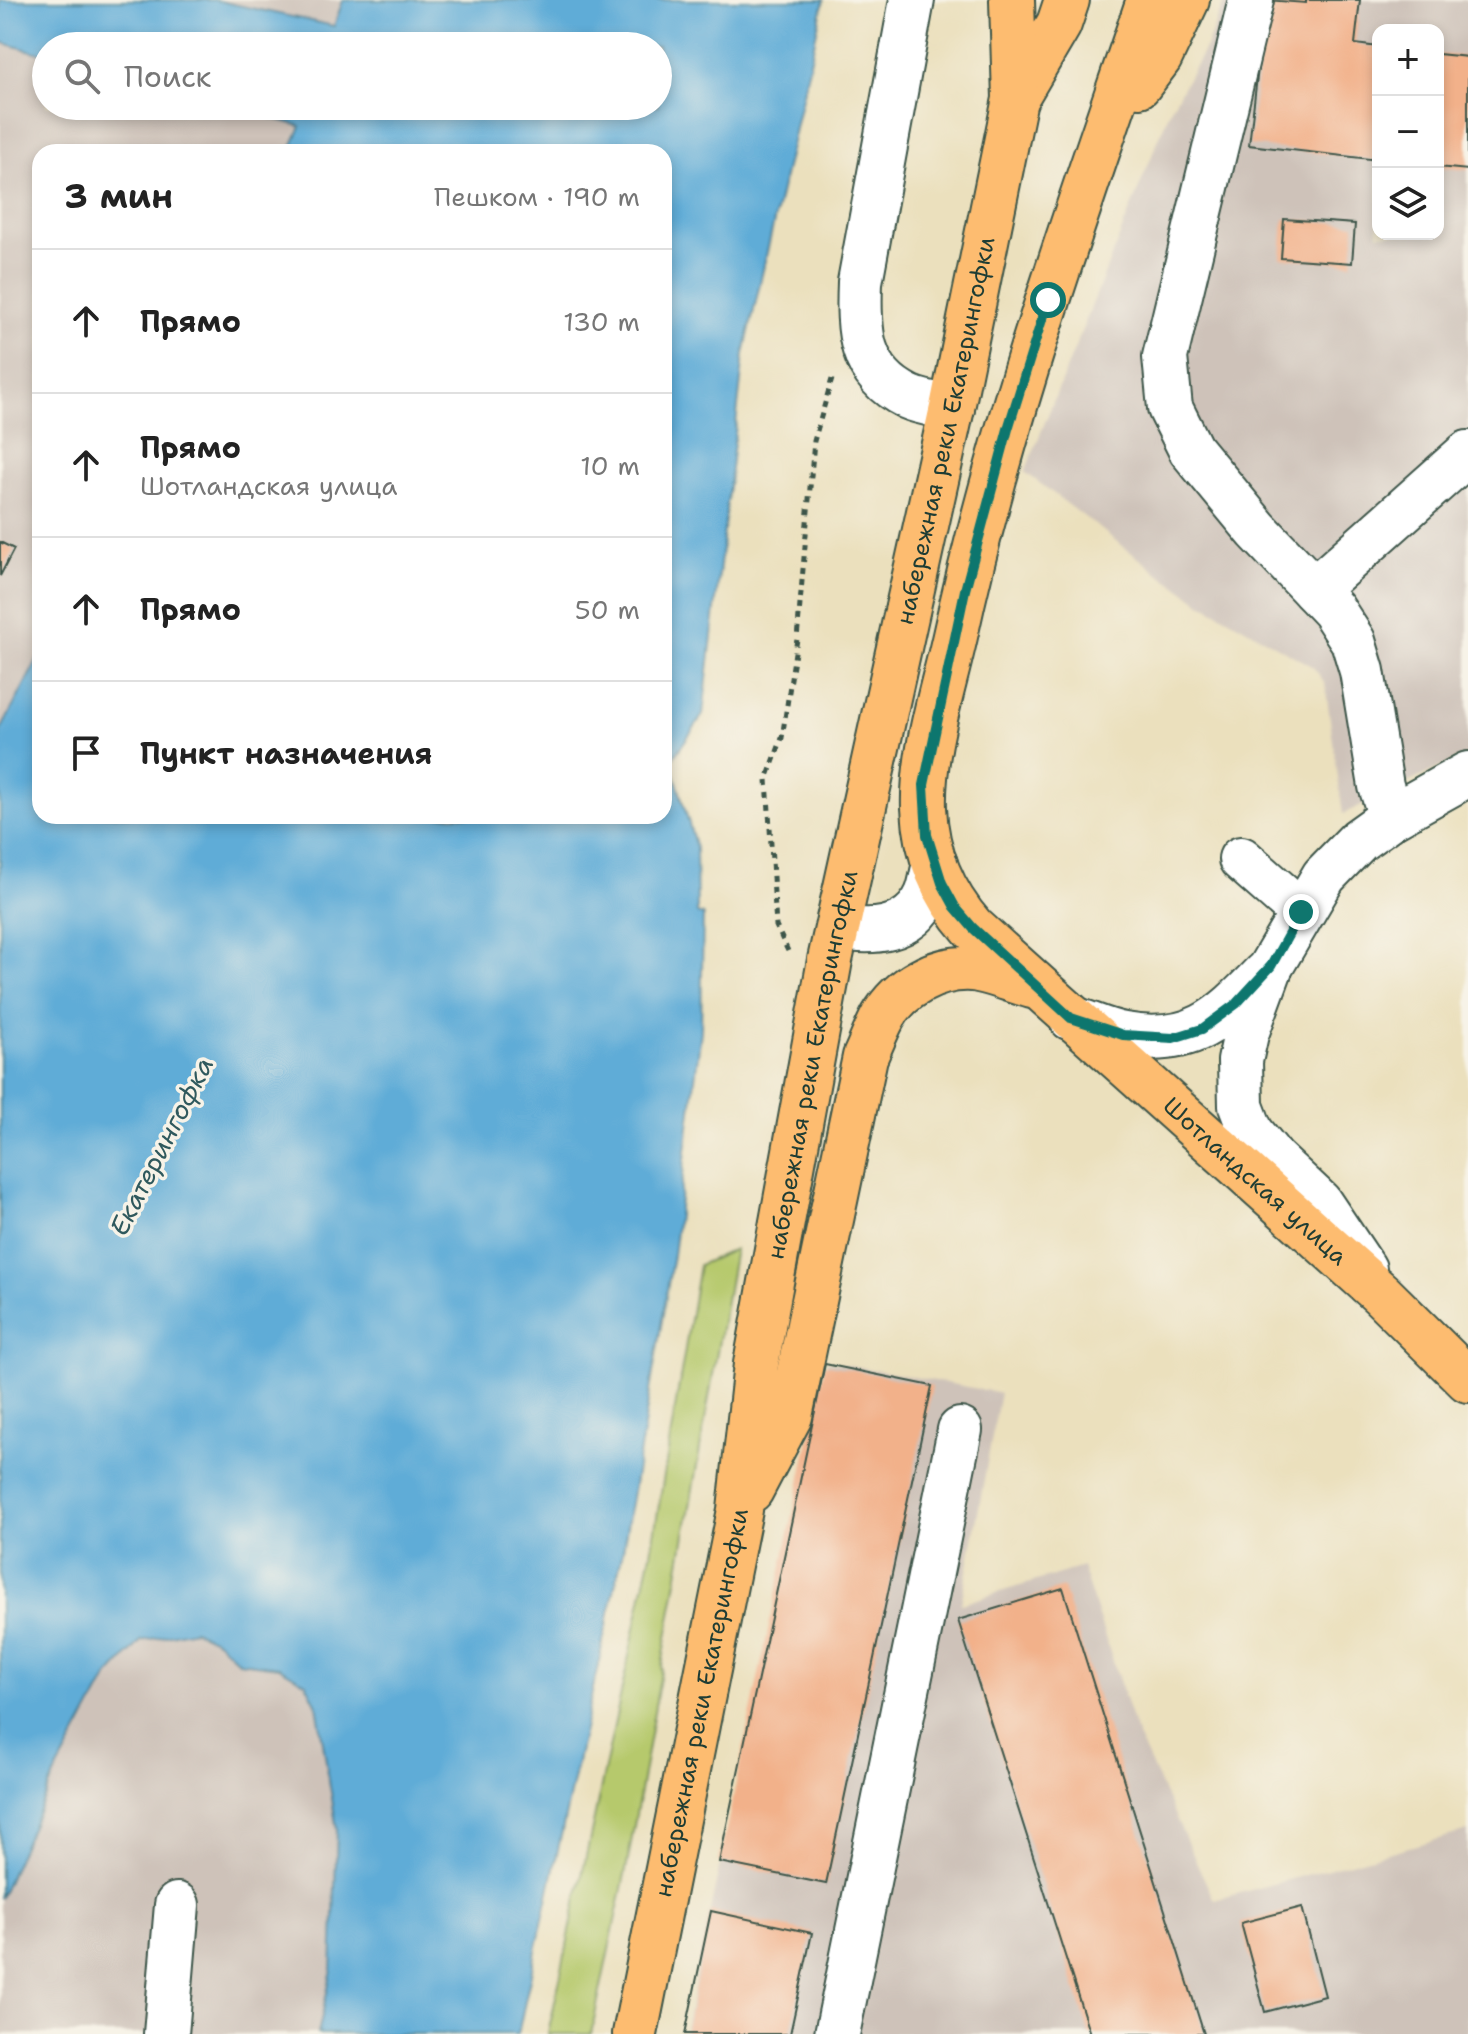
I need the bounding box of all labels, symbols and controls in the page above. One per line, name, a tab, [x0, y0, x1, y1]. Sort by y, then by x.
map controls	[1372, 24, 1444, 240]
button: +	[1372, 24, 1444, 96]
search box	[32, 32, 672, 120]
icon: search	[60, 54, 104, 98]
text: Поиск	[124, 56, 212, 97]
button: −	[1372, 96, 1444, 168]
button: layers	[1372, 168, 1444, 240]
text: 3 мин	[64, 173, 173, 219]
text: Пешком · 190 m	[434, 179, 640, 214]
street label: набережная реки Екатерингофки	[889, 234, 1003, 627]
route start	[1030, 282, 1066, 318]
icon: ahead	[64, 299, 108, 343]
text: Прямо	[140, 301, 241, 342]
text: 130 m	[563, 304, 640, 339]
text: Прямо	[140, 427, 241, 468]
icon: ahead	[64, 443, 108, 487]
text: 10 m	[580, 448, 640, 483]
text: Шотландская улица	[140, 468, 397, 503]
icon: ahead	[64, 587, 108, 631]
text: Прямо	[140, 589, 241, 630]
text: 50 m	[575, 592, 640, 627]
icon: arrive	[64, 731, 108, 775]
text: Пункт назначения	[140, 733, 432, 774]
street label: набережная реки Екатерингофки	[760, 867, 865, 1262]
route end	[1283, 894, 1319, 930]
water label: Екатерингофка	[101, 1051, 221, 1241]
street label: Шотландская улица	[1156, 1090, 1355, 1273]
street label: набережная реки Екатерингофки	[647, 1505, 756, 1900]

